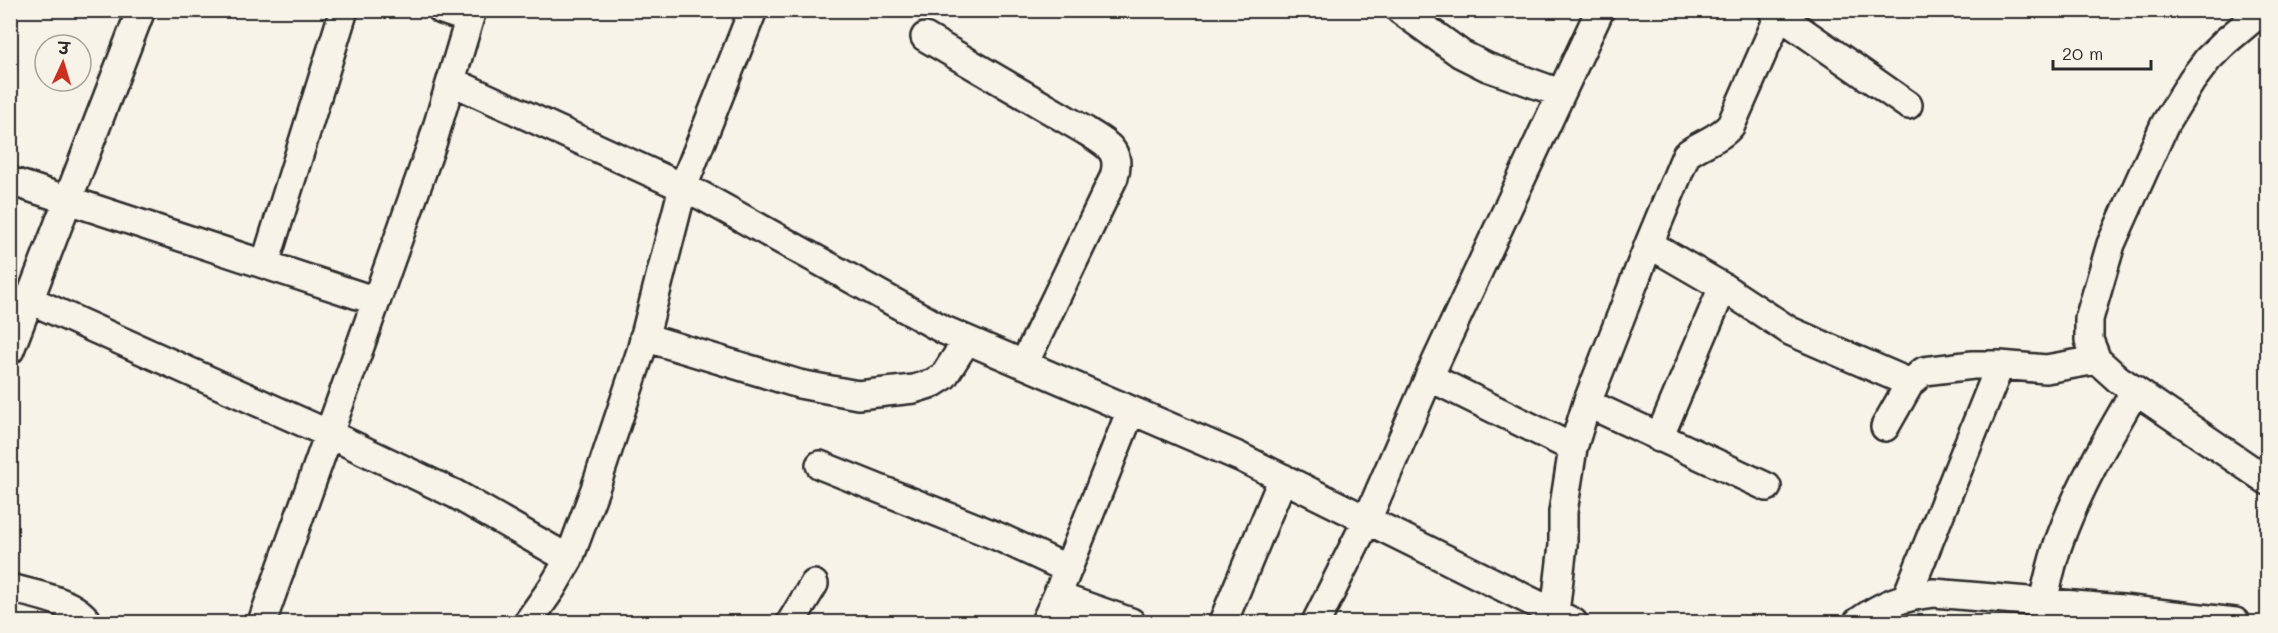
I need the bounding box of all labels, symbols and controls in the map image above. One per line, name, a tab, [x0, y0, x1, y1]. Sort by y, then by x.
north arrow	[33, 33, 93, 93]
scale bar	[2053, 33, 2150, 71]
text: उ	[56, 37, 71, 58]
text: 20 m	[2062, 41, 2103, 65]

